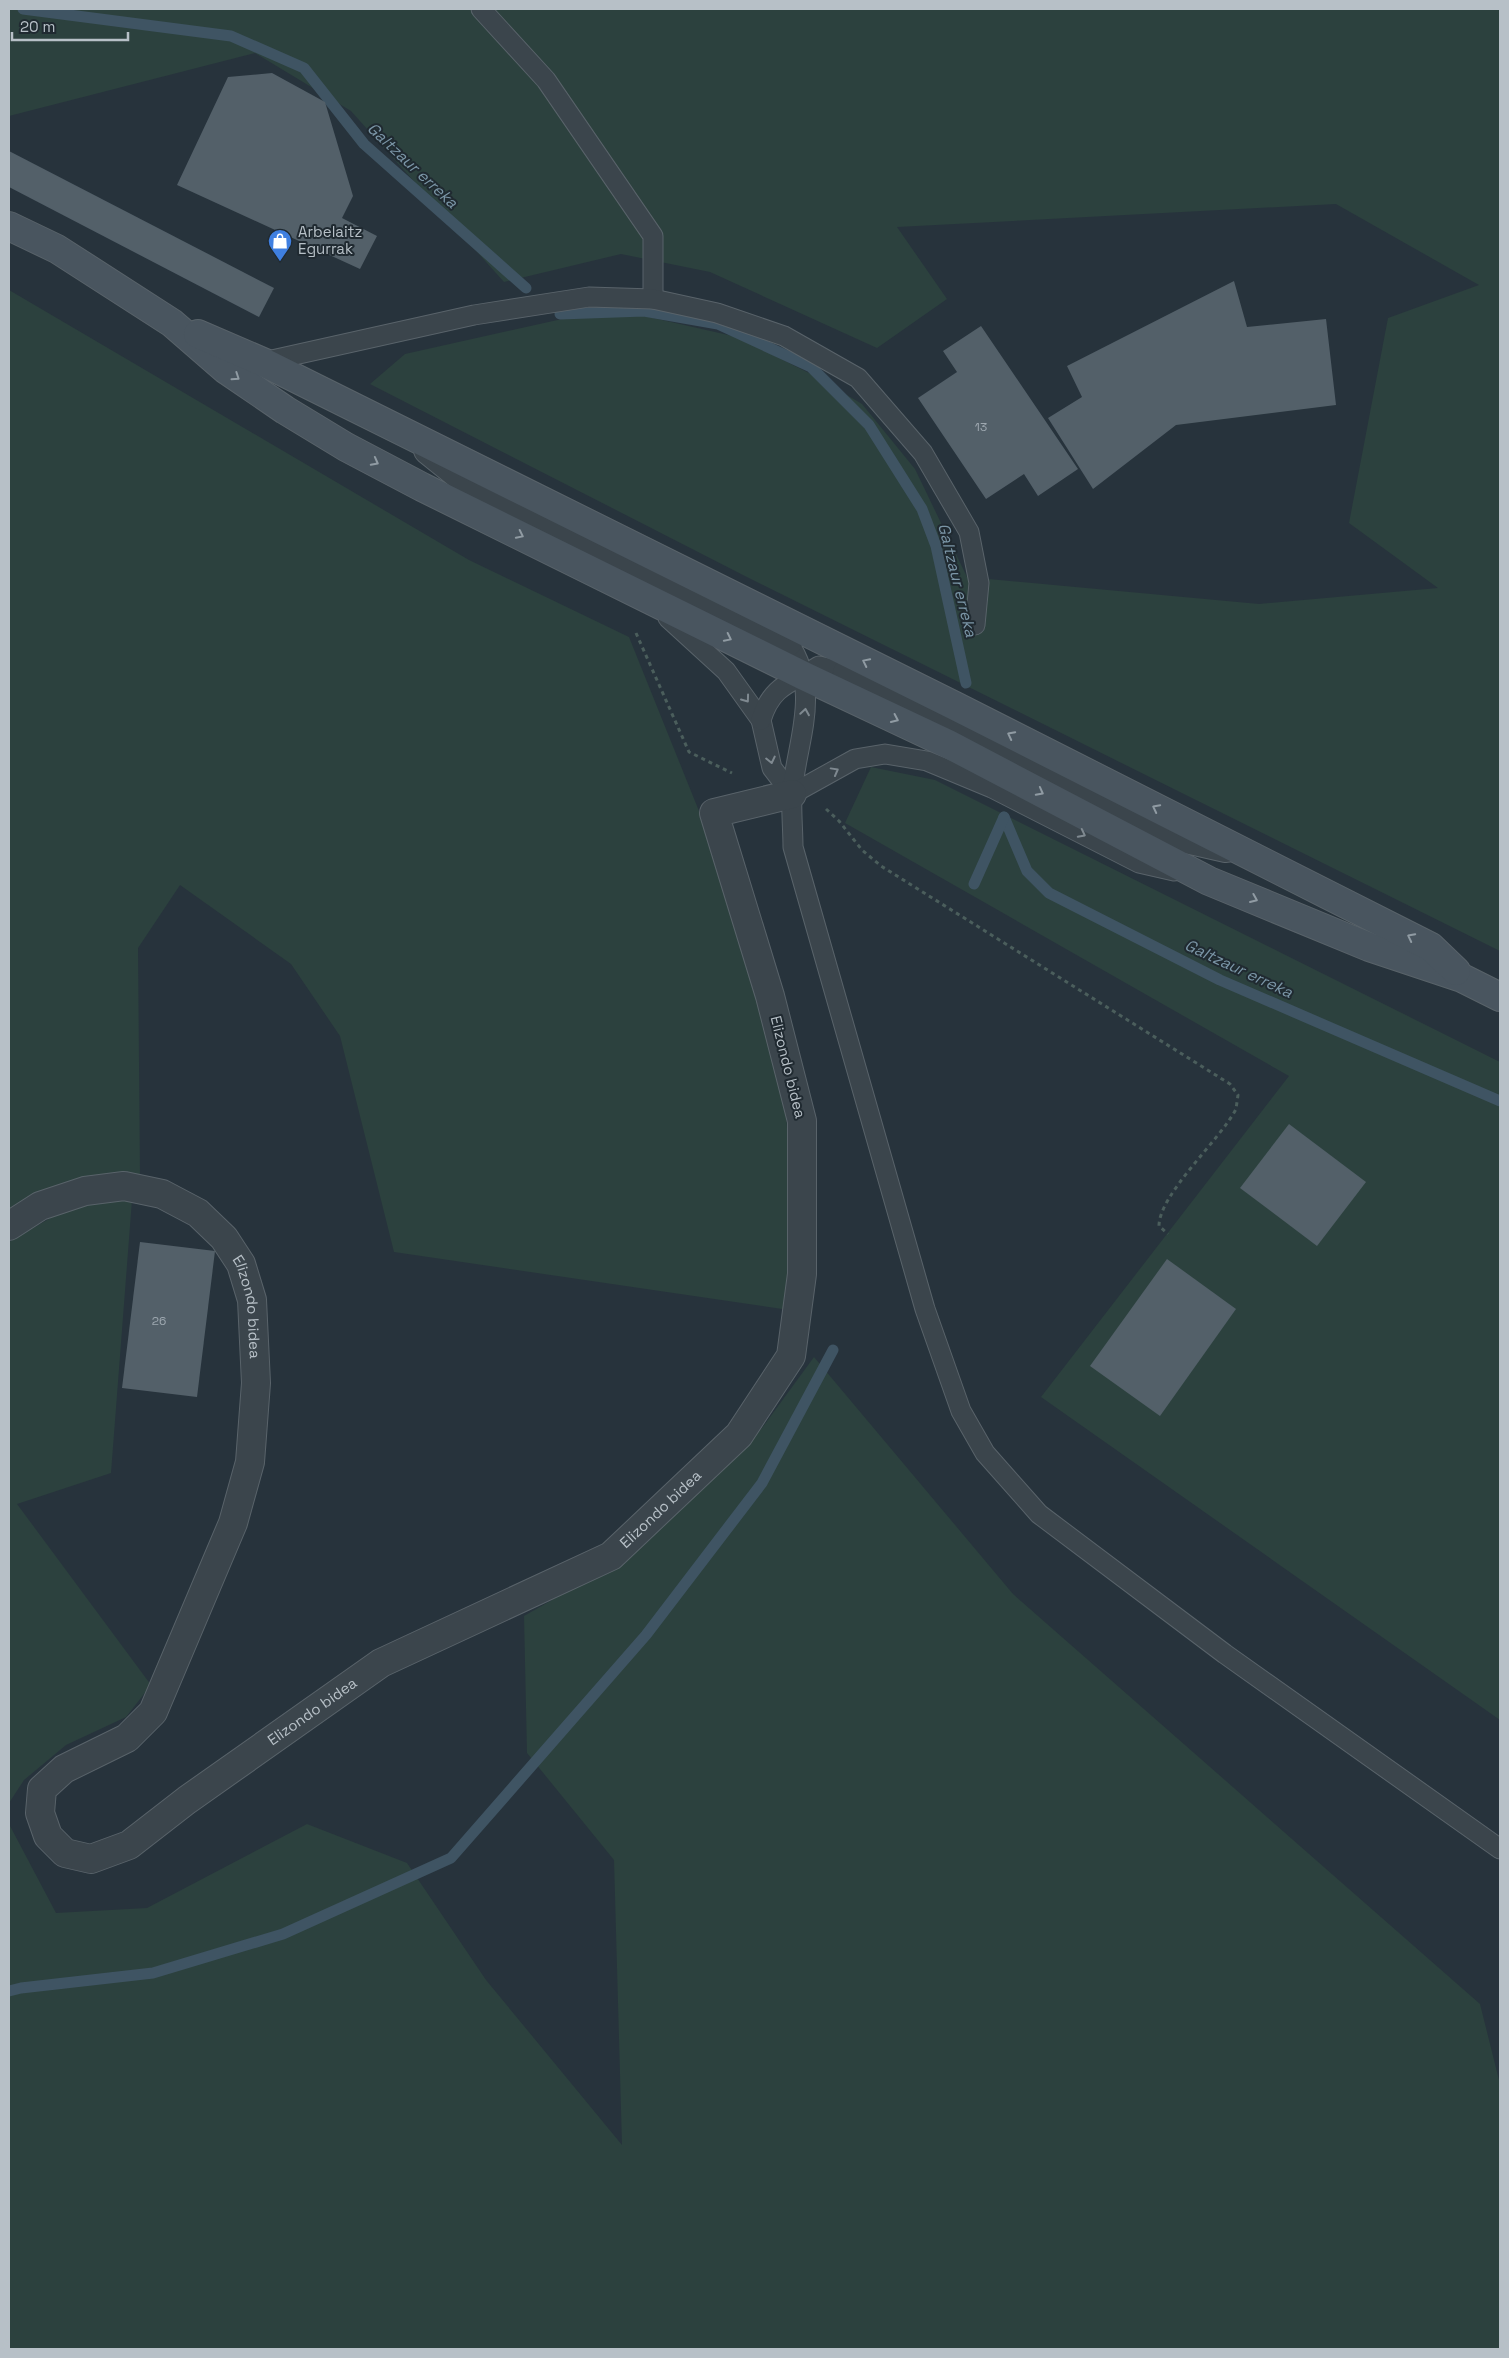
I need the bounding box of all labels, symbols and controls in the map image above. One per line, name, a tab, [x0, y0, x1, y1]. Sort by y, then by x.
scale bar	[12, 10, 129, 42]
text: 20 m	[20, 17, 55, 36]
water label: Galtzaur erreka	[363, 118, 463, 213]
place label: Arbelaitz Egurrak	[298, 222, 362, 258]
shop icon: Arbelaitz Egurrak	[267, 228, 293, 262]
one-way arrow	[231, 371, 240, 380]
house number: 13	[975, 419, 987, 435]
one-way arrow	[369, 456, 378, 466]
water label: Galtzaur erreka	[933, 521, 982, 640]
one-way arrow	[514, 529, 523, 539]
one-way arrow	[723, 632, 732, 643]
one-way arrow	[862, 658, 871, 668]
one-way arrow	[740, 693, 749, 702]
one-way arrow	[800, 707, 810, 716]
one-way arrow	[890, 713, 899, 723]
one-way arrow	[1008, 731, 1017, 741]
one-way arrow	[765, 755, 776, 764]
one-way arrow	[829, 767, 838, 777]
one-way arrow	[1035, 786, 1044, 796]
one-way arrow	[1153, 804, 1162, 814]
one-way arrow	[1077, 827, 1086, 838]
one-way arrow	[1249, 893, 1258, 904]
one-way arrow	[1407, 933, 1416, 943]
water label: Galtzaur erreka	[1182, 934, 1297, 1003]
street label: Elizondo bidea	[767, 1014, 811, 1121]
street label: Elizondo bidea	[229, 1251, 265, 1359]
house number: 26	[152, 1313, 166, 1329]
street label: Elizondo bidea	[615, 1465, 705, 1552]
street label: Elizondo bidea	[264, 1673, 361, 1749]

